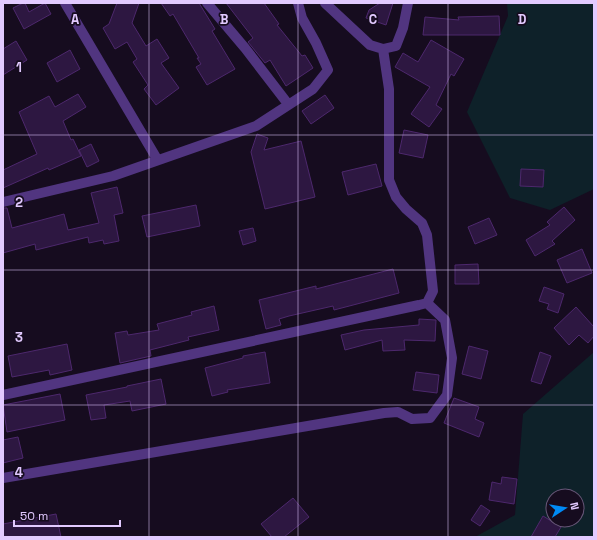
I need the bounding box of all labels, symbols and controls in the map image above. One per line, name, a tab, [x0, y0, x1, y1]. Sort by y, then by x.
text: A	[71, 11, 80, 28]
text: B	[220, 11, 229, 28]
text: C	[369, 11, 377, 28]
text: D	[518, 11, 527, 28]
text: 1	[16, 59, 22, 76]
text: 2	[15, 194, 23, 211]
text: 3	[15, 329, 23, 346]
text: 4	[15, 464, 23, 481]
north arrow	[545, 488, 585, 528]
text: N	[567, 501, 582, 511]
scale bar	[14, 502, 120, 528]
text: 50 m	[20, 508, 48, 524]

